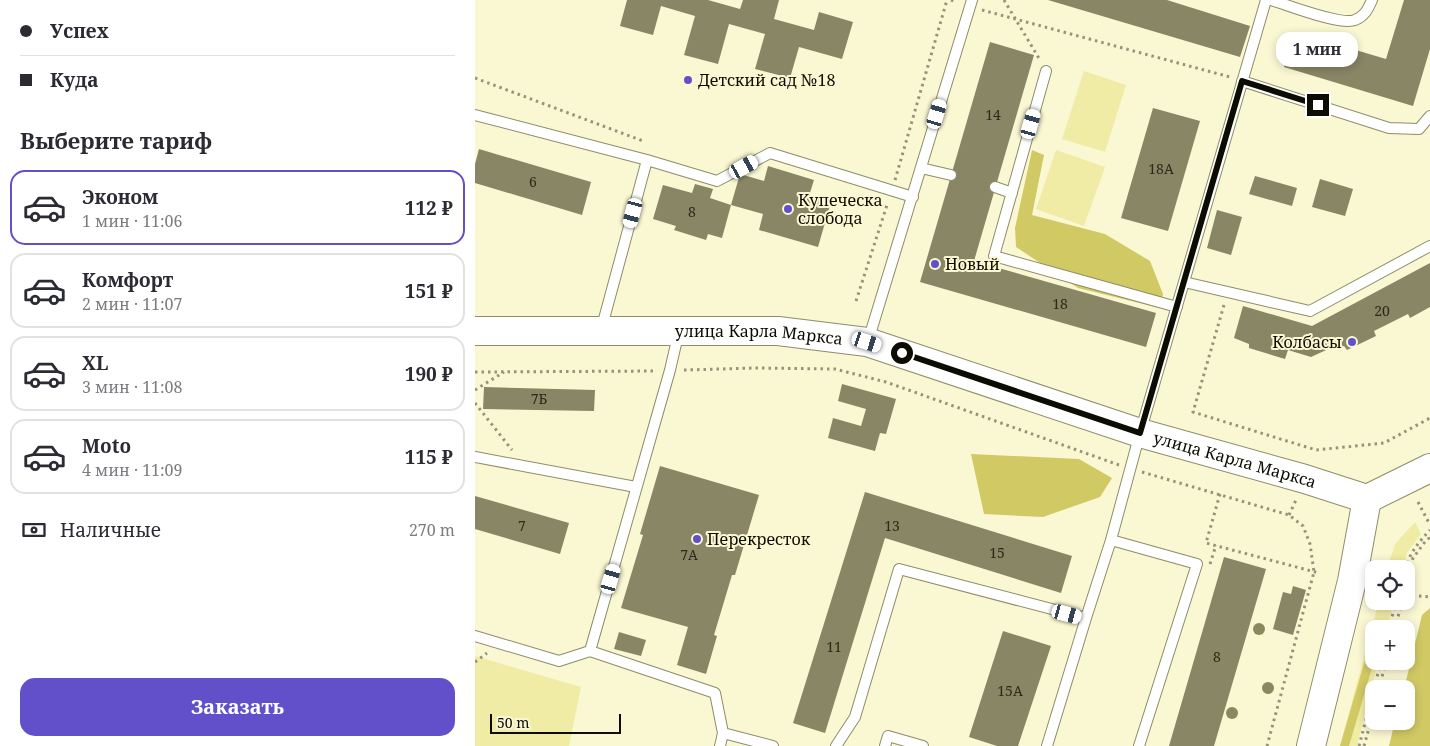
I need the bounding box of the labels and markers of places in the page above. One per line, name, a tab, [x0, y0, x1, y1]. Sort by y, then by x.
place label: Детский сад №18	[698, 69, 835, 91]
marker: Детский сад №18	[682, 74, 694, 86]
place label: Купеческа слобода	[798, 189, 883, 229]
marker: Купеческа слобода	[782, 203, 794, 215]
place label: Новый	[945, 253, 1000, 275]
marker: Новый	[929, 258, 941, 270]
place label: Колбасы	[1272, 331, 1342, 353]
marker: Колбасы	[1346, 336, 1358, 348]
place label: Перекресток	[707, 528, 811, 550]
marker: Перекресток	[691, 533, 703, 545]

